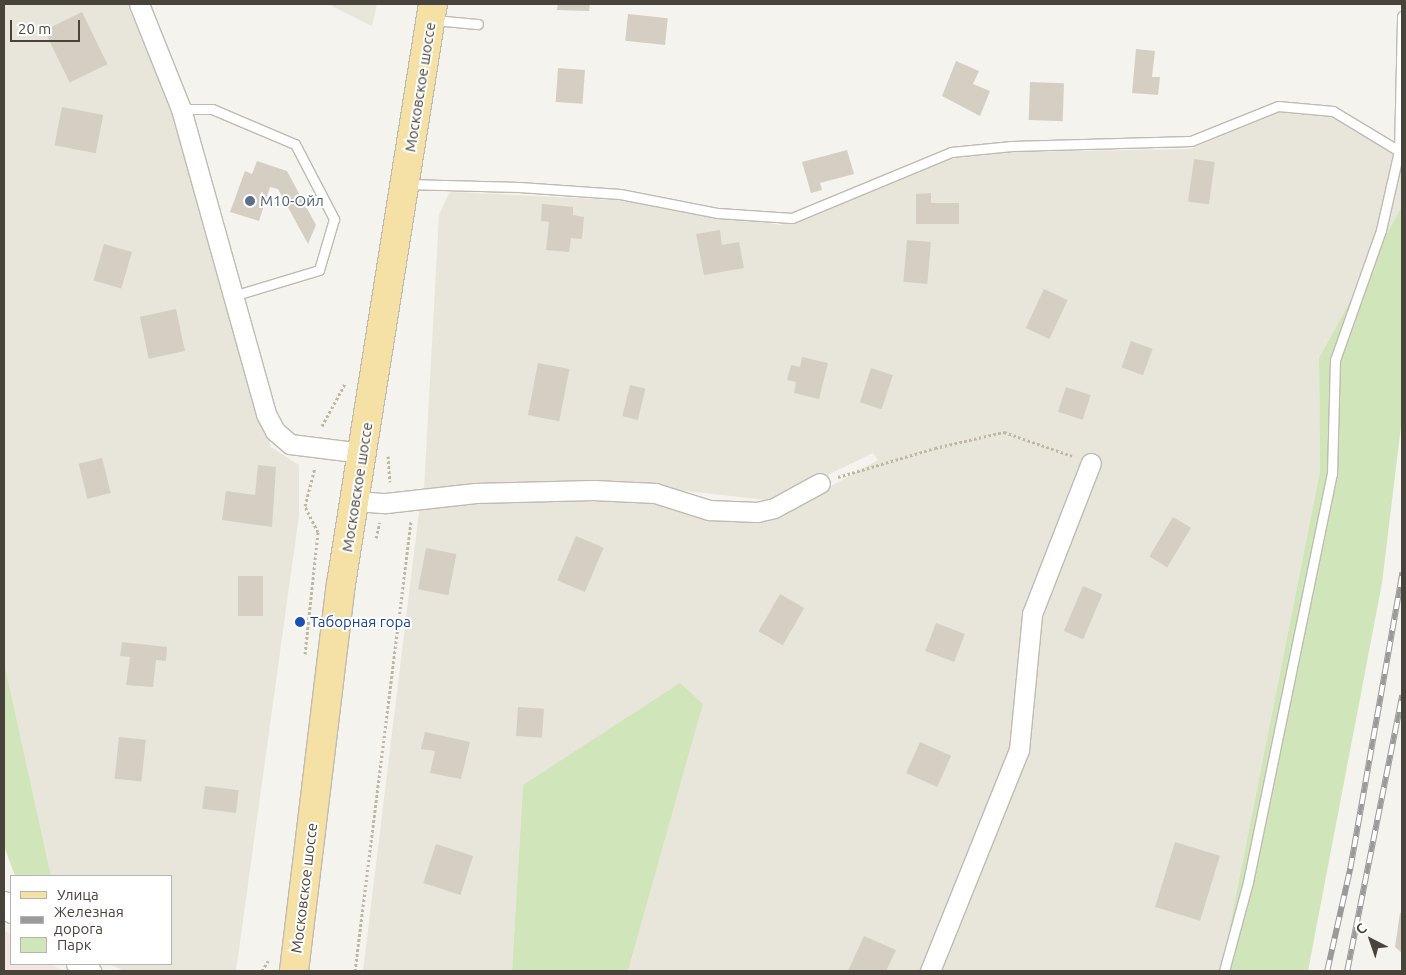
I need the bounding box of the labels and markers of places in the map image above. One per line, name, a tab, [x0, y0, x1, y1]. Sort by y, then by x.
place label: М10-Ойл	[260, 192, 324, 210]
marker: М10-Ойл	[244, 195, 256, 207]
place label: Таборная гора	[310, 613, 411, 631]
marker: Таборная гора	[294, 616, 306, 628]

